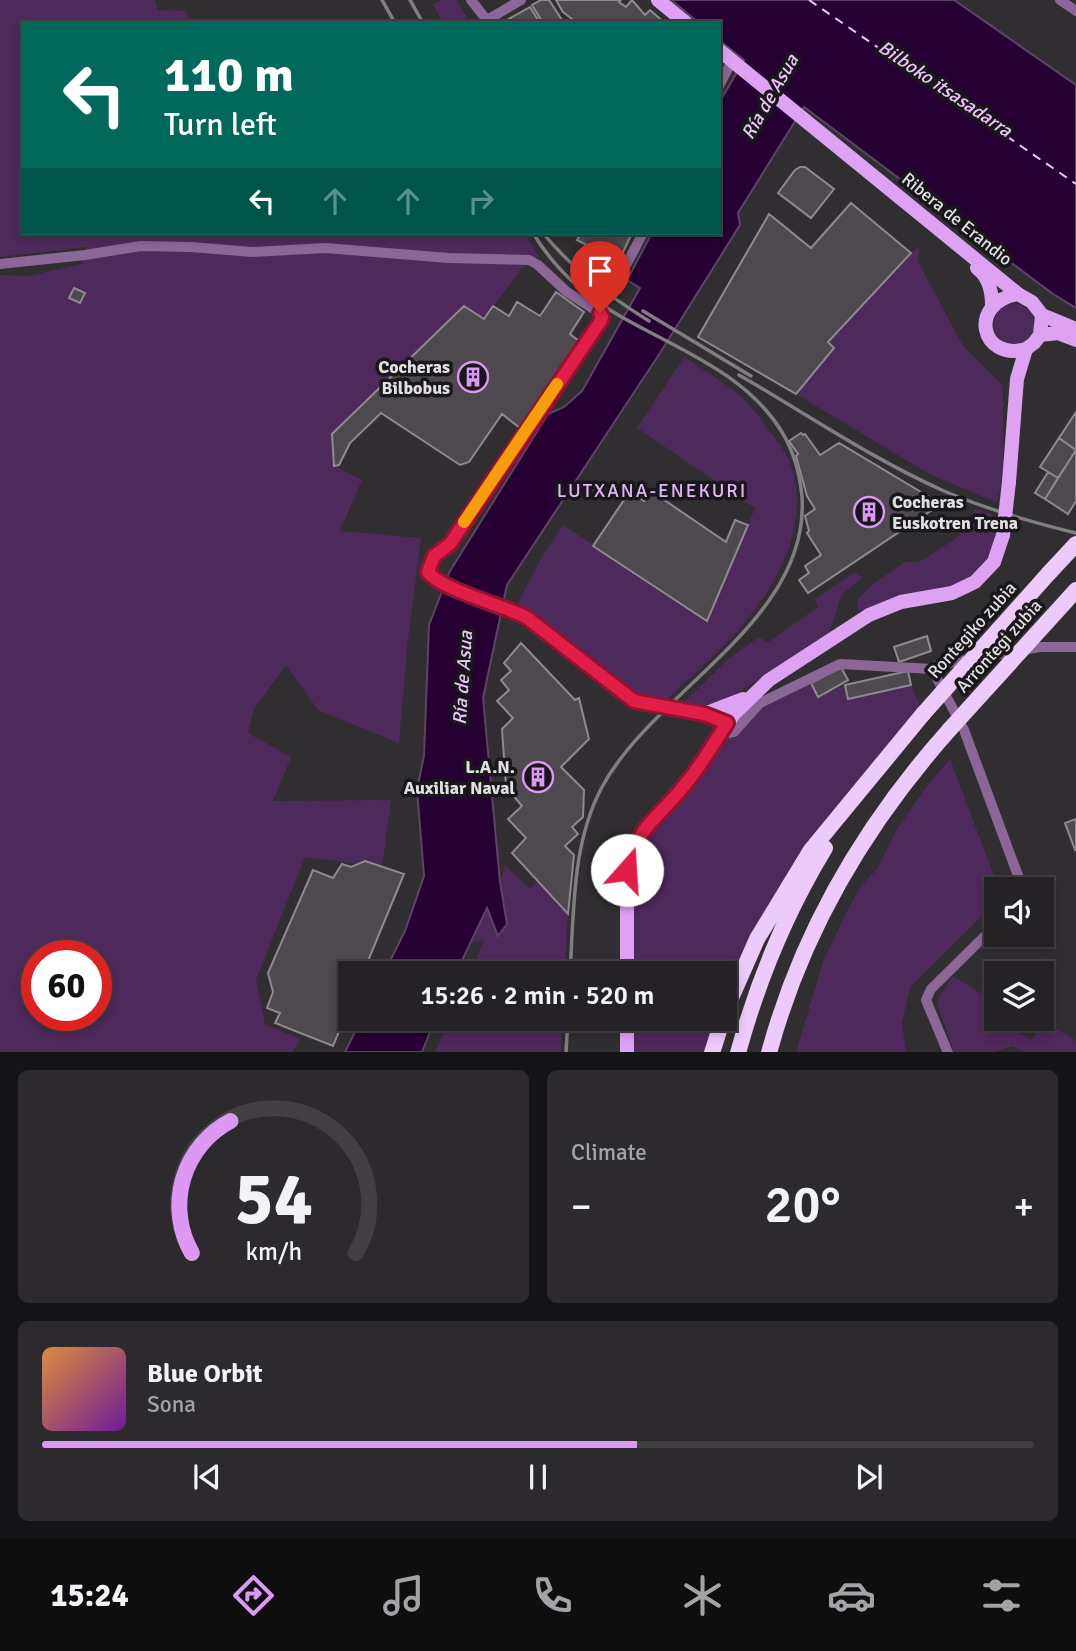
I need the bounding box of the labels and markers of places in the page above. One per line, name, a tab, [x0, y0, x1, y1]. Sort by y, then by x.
pin	[570, 241, 630, 313]
place label: Cocheras Bilbobus	[378, 356, 450, 399]
building icon: Cocheras Bilbobus	[456, 360, 490, 394]
place label: Cocheras Euskotren Trena	[892, 491, 1018, 534]
building icon: Cocheras Euskotren Trena	[852, 495, 886, 529]
place label: L.A.N. Auxiliar Naval	[404, 756, 515, 799]
building icon: L.A.N. Auxiliar Naval	[521, 760, 555, 794]

